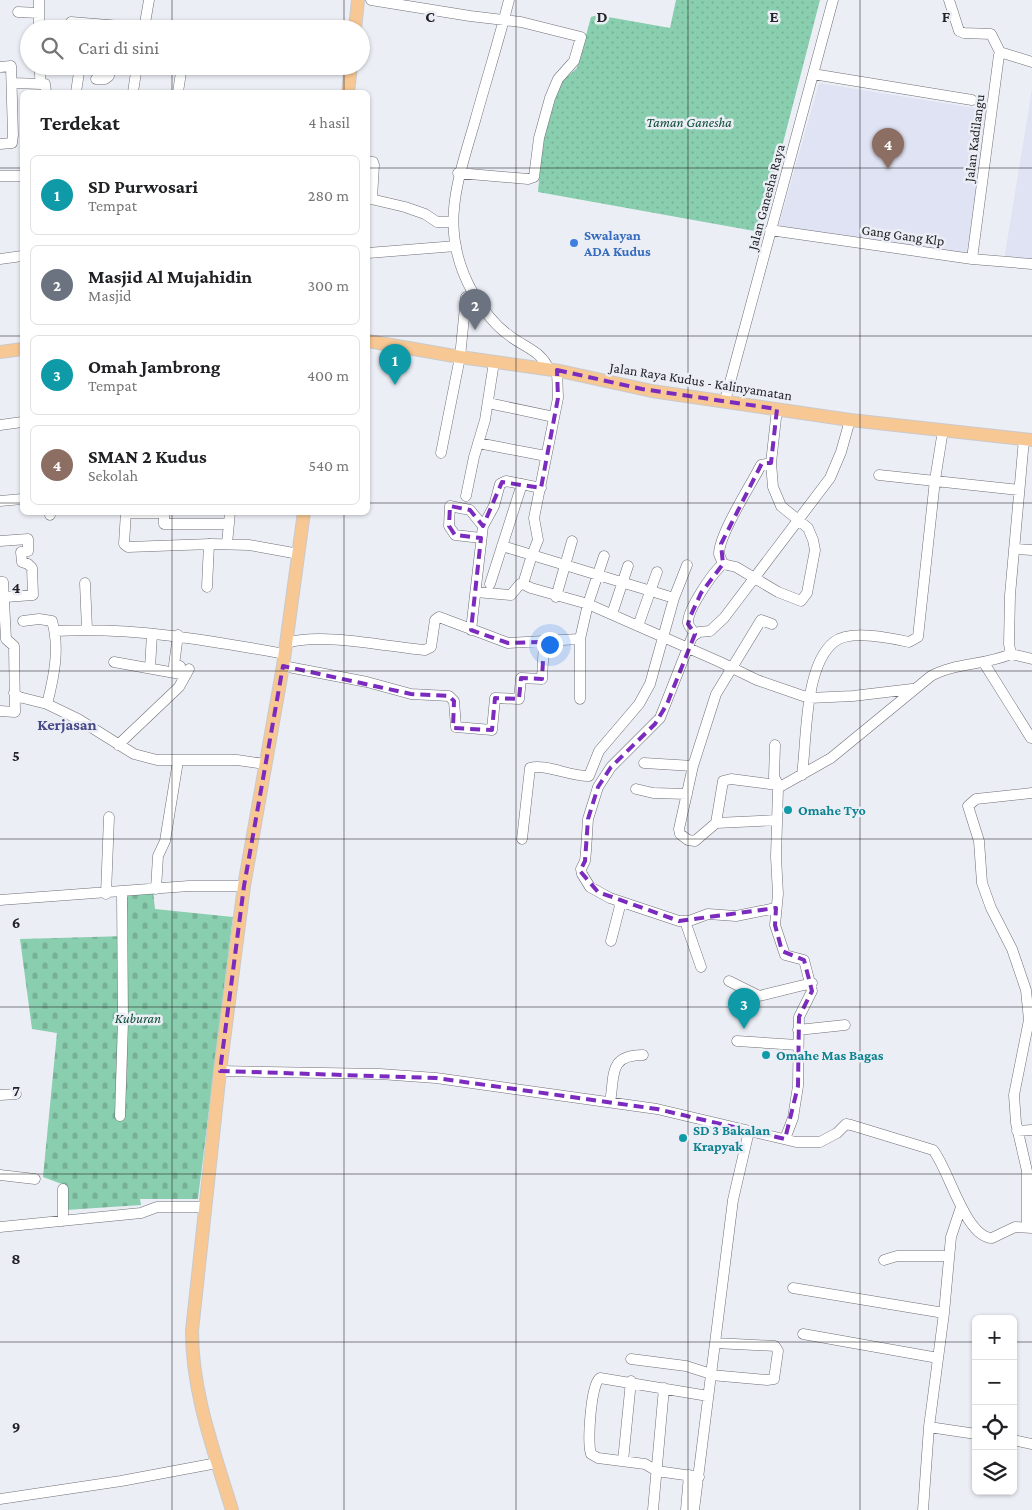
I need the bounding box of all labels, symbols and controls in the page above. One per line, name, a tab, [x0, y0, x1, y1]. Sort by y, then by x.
text: C	[425, 8, 435, 25]
text: D	[596, 8, 608, 25]
text: E	[769, 8, 779, 25]
text: F	[942, 8, 951, 25]
search box	[20, 20, 370, 75]
icon: search	[38, 34, 66, 62]
text: Cari di sini	[78, 37, 159, 58]
street label: Jalan Kadilangu	[960, 93, 987, 185]
text: Terdekat	[40, 111, 120, 135]
text: 4 hasil	[308, 114, 350, 131]
park label: Taman Ganesha	[646, 114, 732, 130]
pin: 4	[872, 128, 904, 169]
street label: Jalan Ganesha Raya	[744, 142, 788, 254]
text: SD Purwosari	[88, 176, 198, 197]
text: 1	[54, 187, 60, 204]
text: 280 m	[308, 187, 349, 204]
text: Tempat	[88, 197, 137, 214]
street label: Gang Gang Klp	[861, 221, 945, 249]
place label: Swalayan ADA Kudus	[583, 227, 651, 259]
marker: Swalayan ADA Kudus	[568, 237, 580, 249]
text: Masjid Al Mujahidin	[88, 266, 252, 287]
text: 2	[53, 277, 61, 294]
text: 300 m	[307, 277, 349, 294]
text: Masjid	[88, 287, 132, 304]
pin: 2	[459, 289, 491, 330]
pin: 1	[379, 344, 411, 385]
text: Omah Jambrong	[88, 356, 220, 377]
street label: Jalan Raya Kudus - Kalinyamatan	[607, 358, 794, 403]
text: 3	[53, 367, 61, 384]
text: 400 m	[307, 367, 349, 384]
text: Tempat	[88, 377, 137, 394]
text: SMAN 2 Kudus	[88, 446, 207, 467]
text: 4	[53, 457, 61, 474]
text: 540 m	[308, 457, 349, 474]
text: Sekolah	[88, 467, 138, 484]
text: 4	[12, 579, 21, 596]
your location	[537, 632, 563, 658]
district label: Kerjasan	[37, 716, 97, 734]
text: 5	[12, 747, 20, 764]
place label: Omahe Tyo	[798, 802, 866, 818]
marker: Omahe Tyo	[782, 804, 794, 816]
text: 6	[12, 914, 20, 931]
pin: 3	[728, 988, 760, 1029]
park label: Kuburan	[115, 1010, 161, 1026]
place label: Omahe Mas Bagas	[776, 1047, 884, 1063]
marker: Omahe Mas Bagas	[760, 1049, 772, 1061]
text: 7	[12, 1082, 20, 1099]
place label: SD 3 Bakalan Krapyak	[693, 1122, 770, 1154]
marker: SD 3 Bakalan Krapyak	[677, 1132, 689, 1144]
text: 8	[11, 1250, 21, 1267]
map controls	[972, 1315, 1017, 1495]
button: +	[972, 1315, 1017, 1360]
button: −	[972, 1360, 1017, 1405]
button: locate	[972, 1405, 1017, 1450]
text: 9	[12, 1418, 20, 1435]
button: layers	[972, 1450, 1017, 1495]

